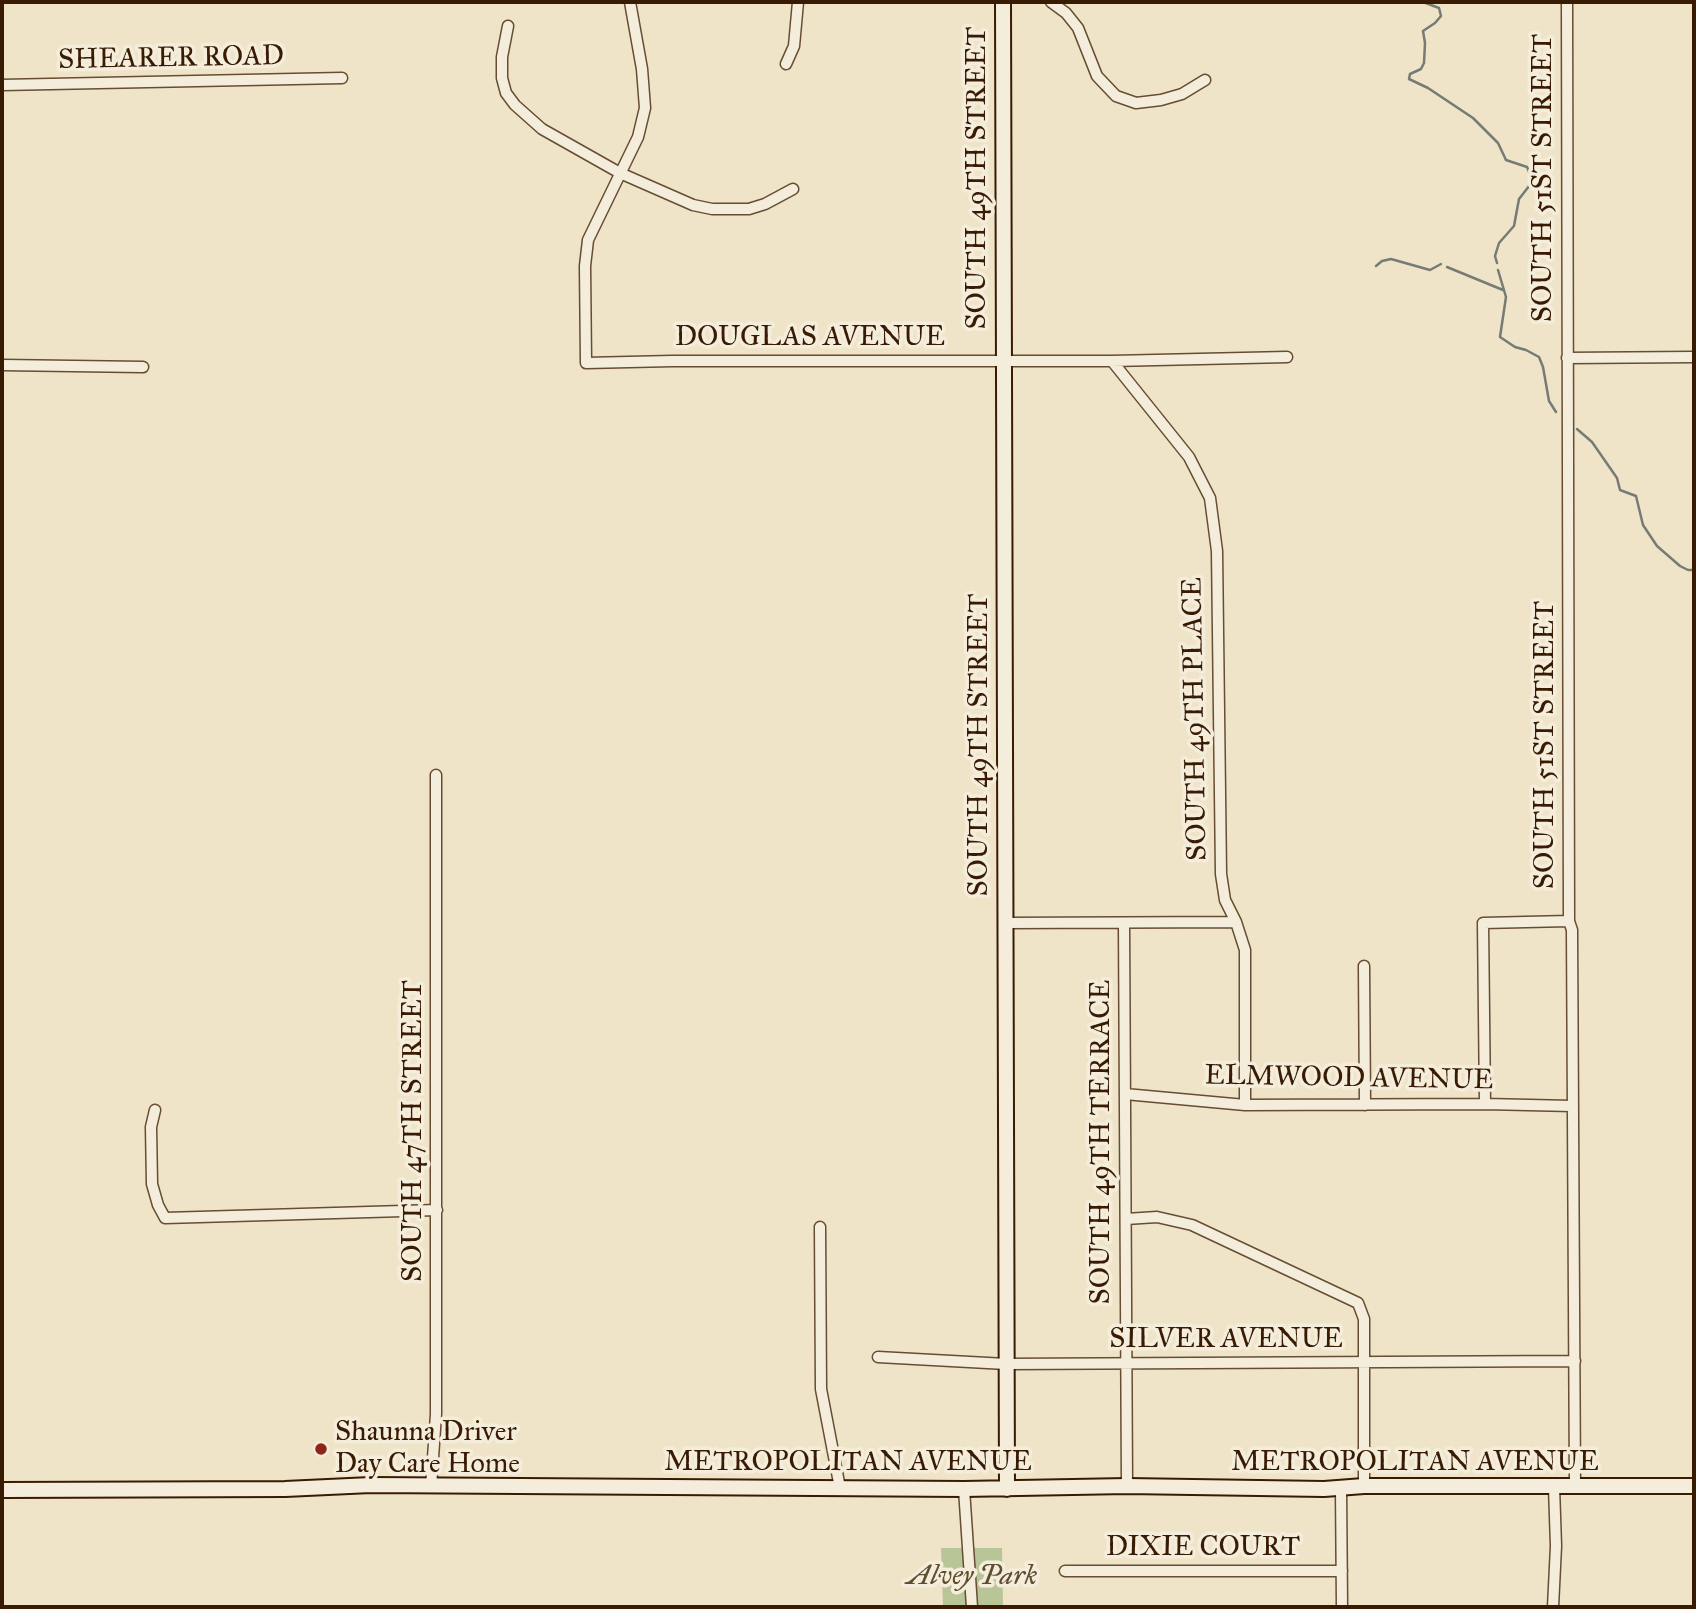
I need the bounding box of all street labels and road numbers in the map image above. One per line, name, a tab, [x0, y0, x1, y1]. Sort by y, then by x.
street label: SOUTH 49TH STREET	[961, 26, 995, 330]
street label: SOUTH 51ST STREET	[1527, 34, 1561, 322]
street label: SHEARER ROAD	[58, 40, 284, 78]
street label: DOUGLAS AVENUE	[675, 321, 945, 355]
street label: SOUTH 49TH PLACE	[1177, 577, 1215, 861]
street label: SOUTH 49TH STREET	[963, 593, 997, 897]
street label: SOUTH 51ST STREET	[1529, 601, 1563, 889]
street label: SOUTH 47TH STREET	[397, 980, 431, 1282]
street label: SOUTH 49TH TERRACE	[1085, 980, 1119, 1304]
street label: ELMWOOD AVENUE	[1204, 1060, 1494, 1098]
street label: SILVER AVENUE	[1109, 1323, 1343, 1357]
street label: METROPOLITAN AVENUE	[664, 1446, 1032, 1480]
street label: METROPOLITAN AVENUE	[1231, 1446, 1599, 1480]
street label: DIXIE COURT	[1106, 1531, 1300, 1565]

